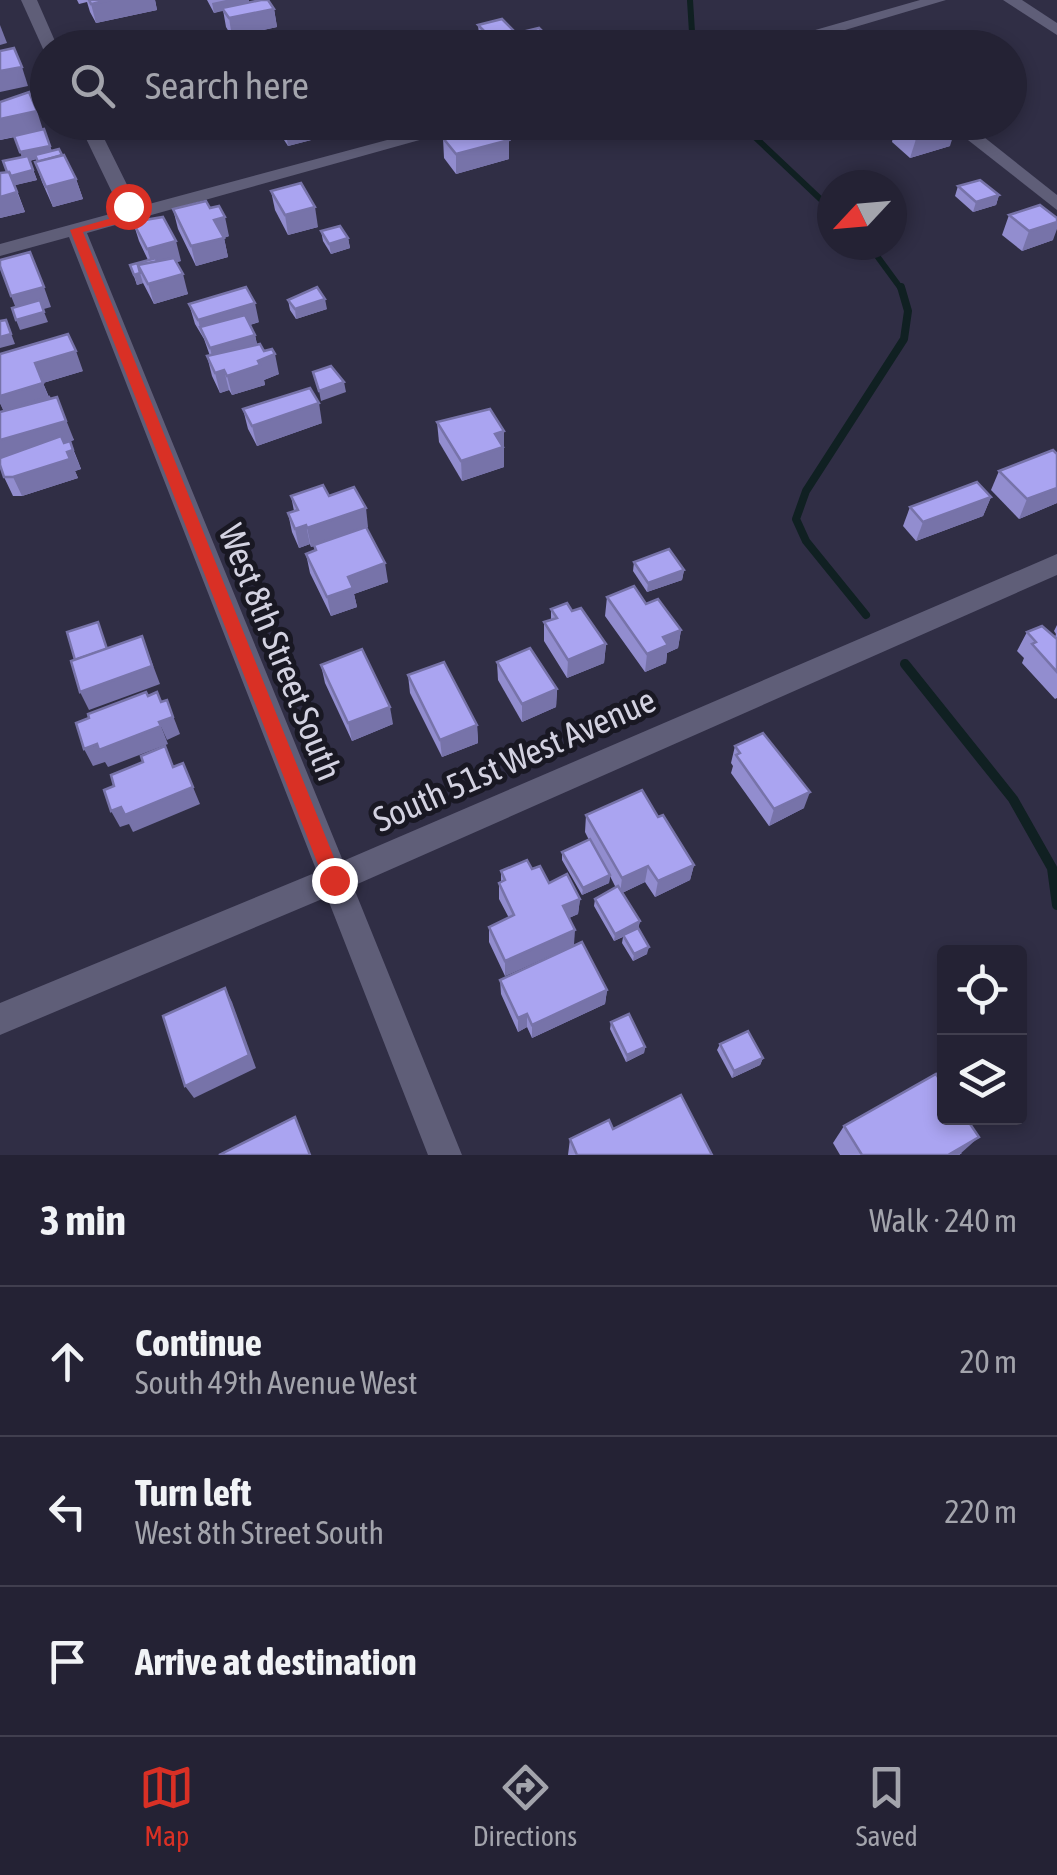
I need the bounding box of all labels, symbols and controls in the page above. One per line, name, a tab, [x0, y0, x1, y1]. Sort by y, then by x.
search box	[30, 30, 1027, 140]
icon: search	[65, 58, 120, 113]
text: Search here	[145, 64, 309, 107]
north arrow	[817, 170, 907, 260]
route start	[106, 184, 152, 230]
street label: West 8th Street South	[211, 518, 351, 786]
street label: South 51st West Avenue	[367, 679, 661, 839]
route end	[312, 858, 358, 904]
map controls	[937, 945, 1027, 1125]
button: locate	[937, 945, 1027, 1035]
button: layers	[937, 1035, 1027, 1125]
text: 3 min	[40, 1196, 126, 1244]
text: Walk · 240 m	[869, 1202, 1017, 1239]
text: Continue	[135, 1321, 262, 1364]
icon: ahead	[40, 1334, 95, 1389]
text: 20 m	[959, 1343, 1017, 1380]
text: South 49th Avenue West	[135, 1364, 418, 1401]
text: Turn left	[135, 1471, 251, 1514]
icon: left	[40, 1484, 95, 1539]
text: 220 m	[944, 1493, 1017, 1530]
text: West 8th Street South	[135, 1514, 384, 1551]
icon: arrive	[40, 1634, 95, 1689]
text: Arrive at destination	[135, 1640, 417, 1683]
tab: Map	[139, 1760, 194, 1852]
tab: Directions	[473, 1760, 577, 1852]
tab: Saved	[856, 1760, 918, 1852]

